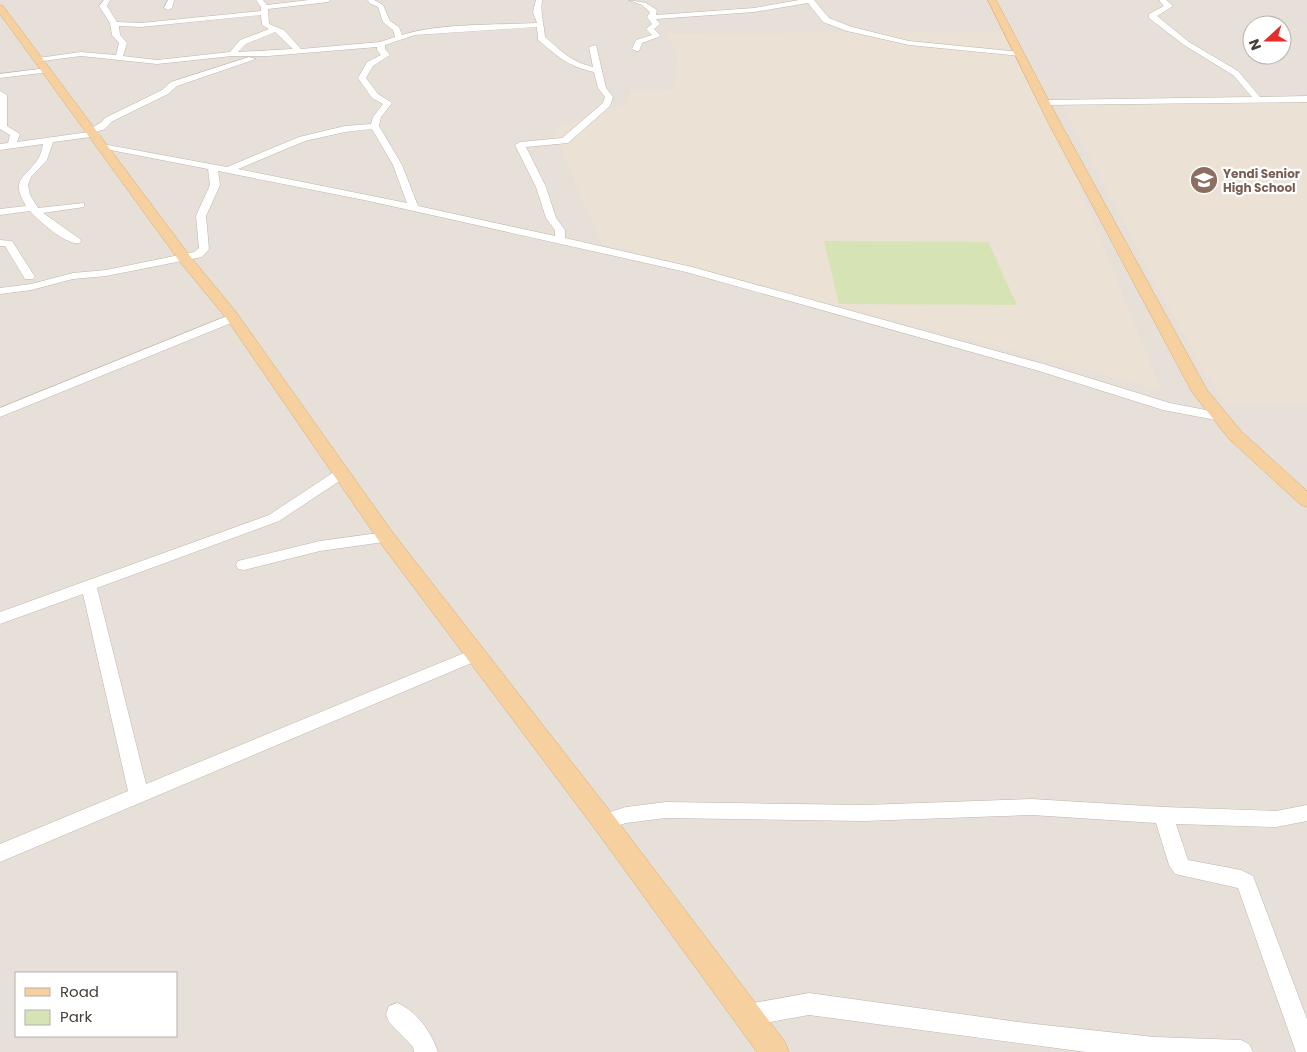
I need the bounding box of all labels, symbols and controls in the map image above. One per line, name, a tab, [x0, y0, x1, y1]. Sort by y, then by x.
north arrow	[1242, 15, 1292, 65]
text: N	[1244, 36, 1266, 53]
school or university icon: Yendi Senior High School	[1189, 165, 1219, 195]
place label: Yendi Senior High School	[1223, 165, 1300, 196]
legend	[15, 972, 178, 1037]
text: Road	[60, 981, 99, 1002]
text: Park	[60, 1006, 92, 1027]

